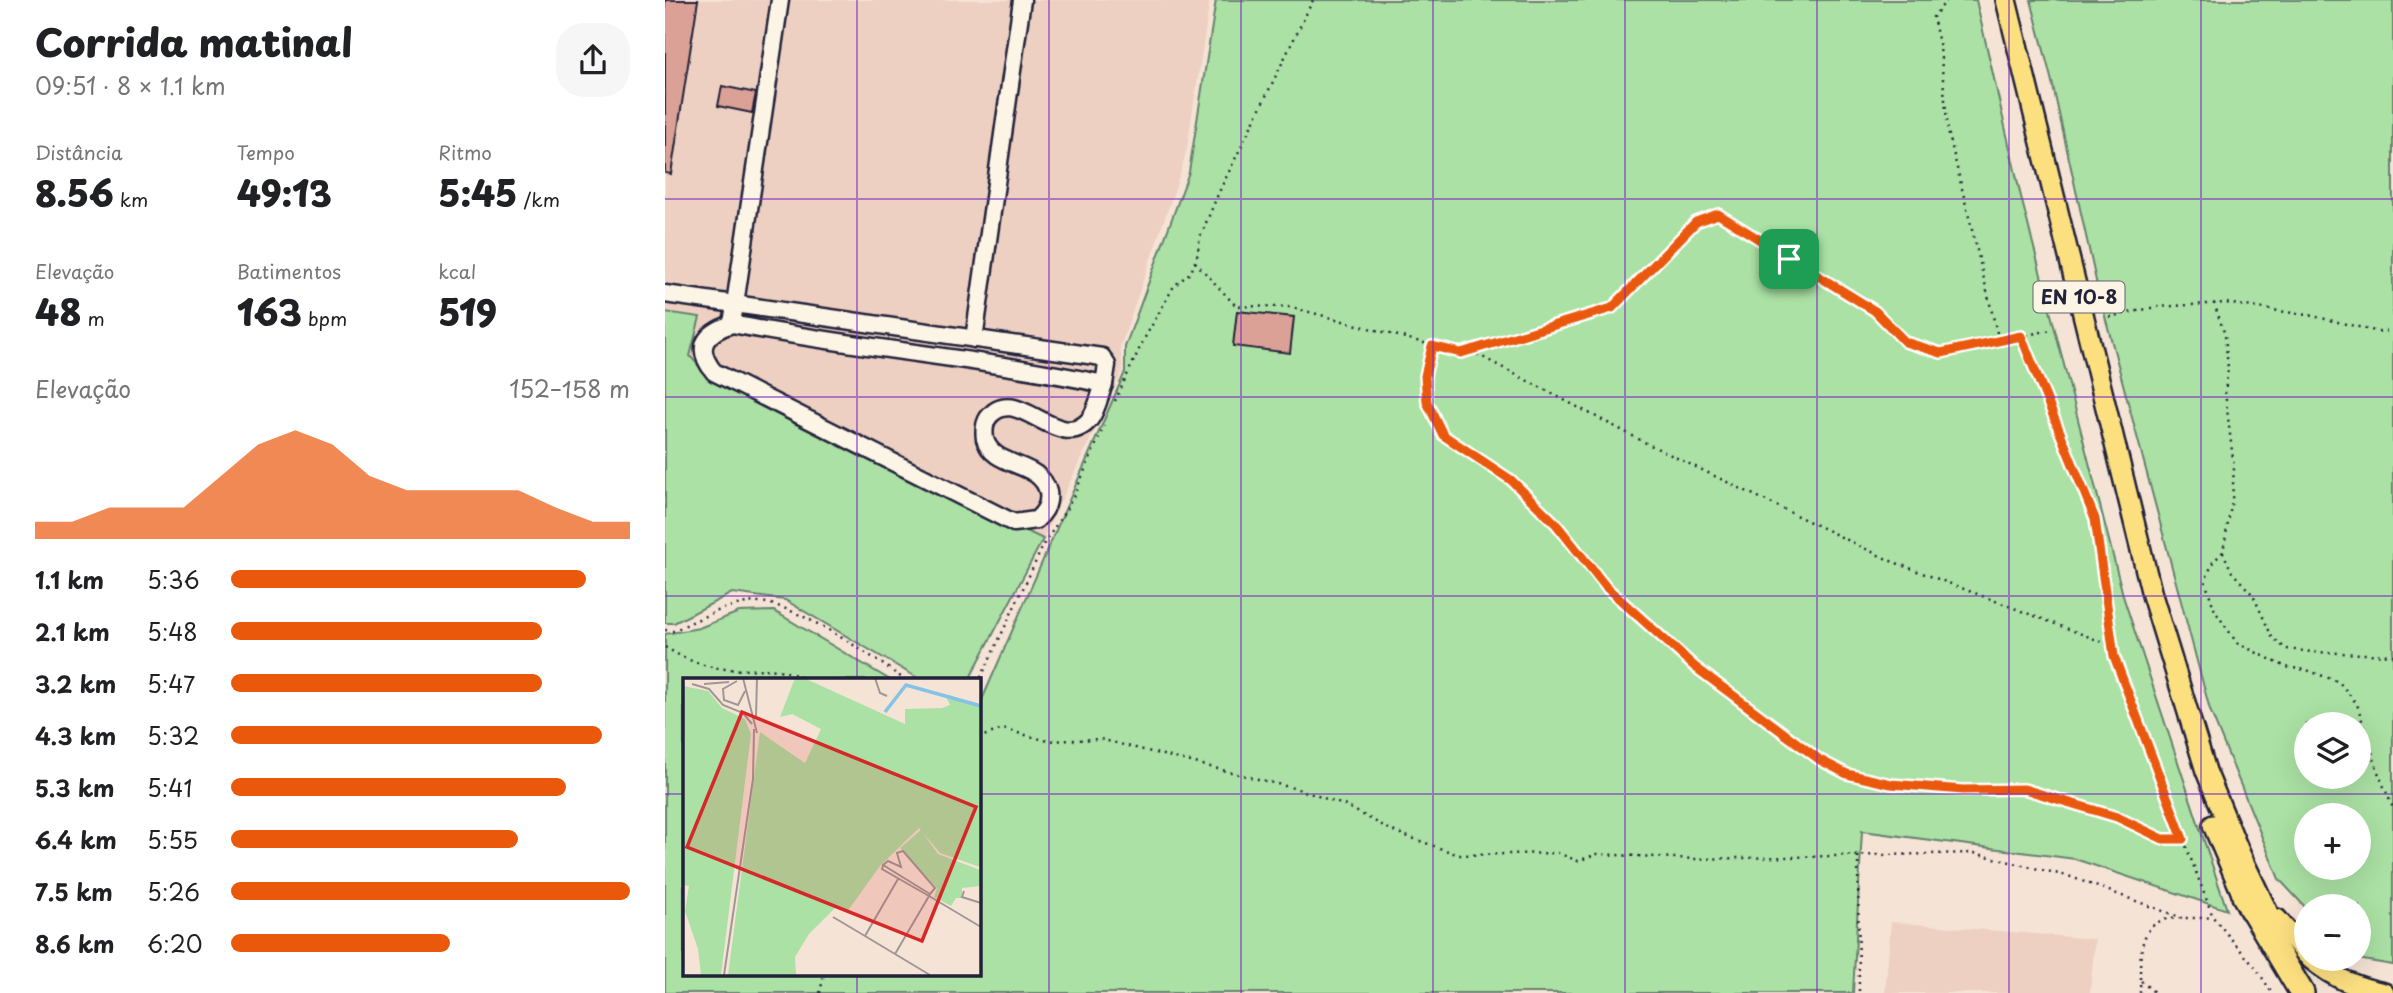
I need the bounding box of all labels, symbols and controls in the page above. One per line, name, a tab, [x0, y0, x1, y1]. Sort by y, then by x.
text: Corrida matinal	[35, 13, 352, 70]
button: share	[556, 23, 630, 97]
text: 09:51 · 8 × 1.1 km	[35, 68, 226, 103]
text: Distância	[35, 138, 123, 166]
text: Tempo	[237, 138, 295, 166]
text: Ritmo	[438, 138, 492, 166]
text: 8.56	[35, 166, 114, 219]
text: 49:13	[237, 166, 332, 219]
text: 5:45	[438, 166, 517, 219]
text: km	[114, 185, 148, 213]
text: /km	[517, 185, 560, 213]
pin	[1759, 229, 1819, 289]
icon: arrive	[1770, 240, 1808, 278]
text: Elevação	[35, 257, 114, 285]
text: Batimentos	[237, 257, 341, 285]
text: kcal	[438, 257, 476, 285]
road number: EN 10-8	[2033, 282, 2125, 312]
text: 48	[35, 285, 81, 338]
text: 163	[237, 285, 302, 338]
text: 519	[438, 285, 497, 338]
text: m	[81, 304, 105, 332]
text: bpm	[302, 304, 347, 332]
text: Elevação	[35, 371, 131, 406]
text: 152–158 m	[509, 371, 630, 406]
text: 1.1 km	[35, 562, 104, 597]
text: 5:36	[147, 562, 200, 597]
text: 2.1 km	[35, 614, 110, 649]
text: 5:48	[147, 614, 198, 649]
text: 3.2 km	[35, 666, 116, 701]
text: 5:47	[147, 666, 195, 701]
inset map	[683, 678, 980, 976]
map controls	[2294, 712, 2371, 971]
button: layers	[2294, 712, 2371, 789]
text: 4.3 km	[35, 718, 116, 753]
text: 5:32	[147, 718, 199, 753]
text: 5.3 km	[35, 770, 115, 805]
text: 5:41	[147, 770, 193, 805]
button: +	[2294, 803, 2371, 880]
text: 6.4 km	[35, 822, 117, 857]
text: 5:55	[147, 822, 198, 857]
text: 7.5 km	[35, 874, 113, 909]
text: 5:26	[147, 874, 200, 909]
button: −	[2294, 894, 2371, 971]
text: 8.6 km	[35, 926, 115, 961]
text: 6:20	[147, 926, 203, 961]

